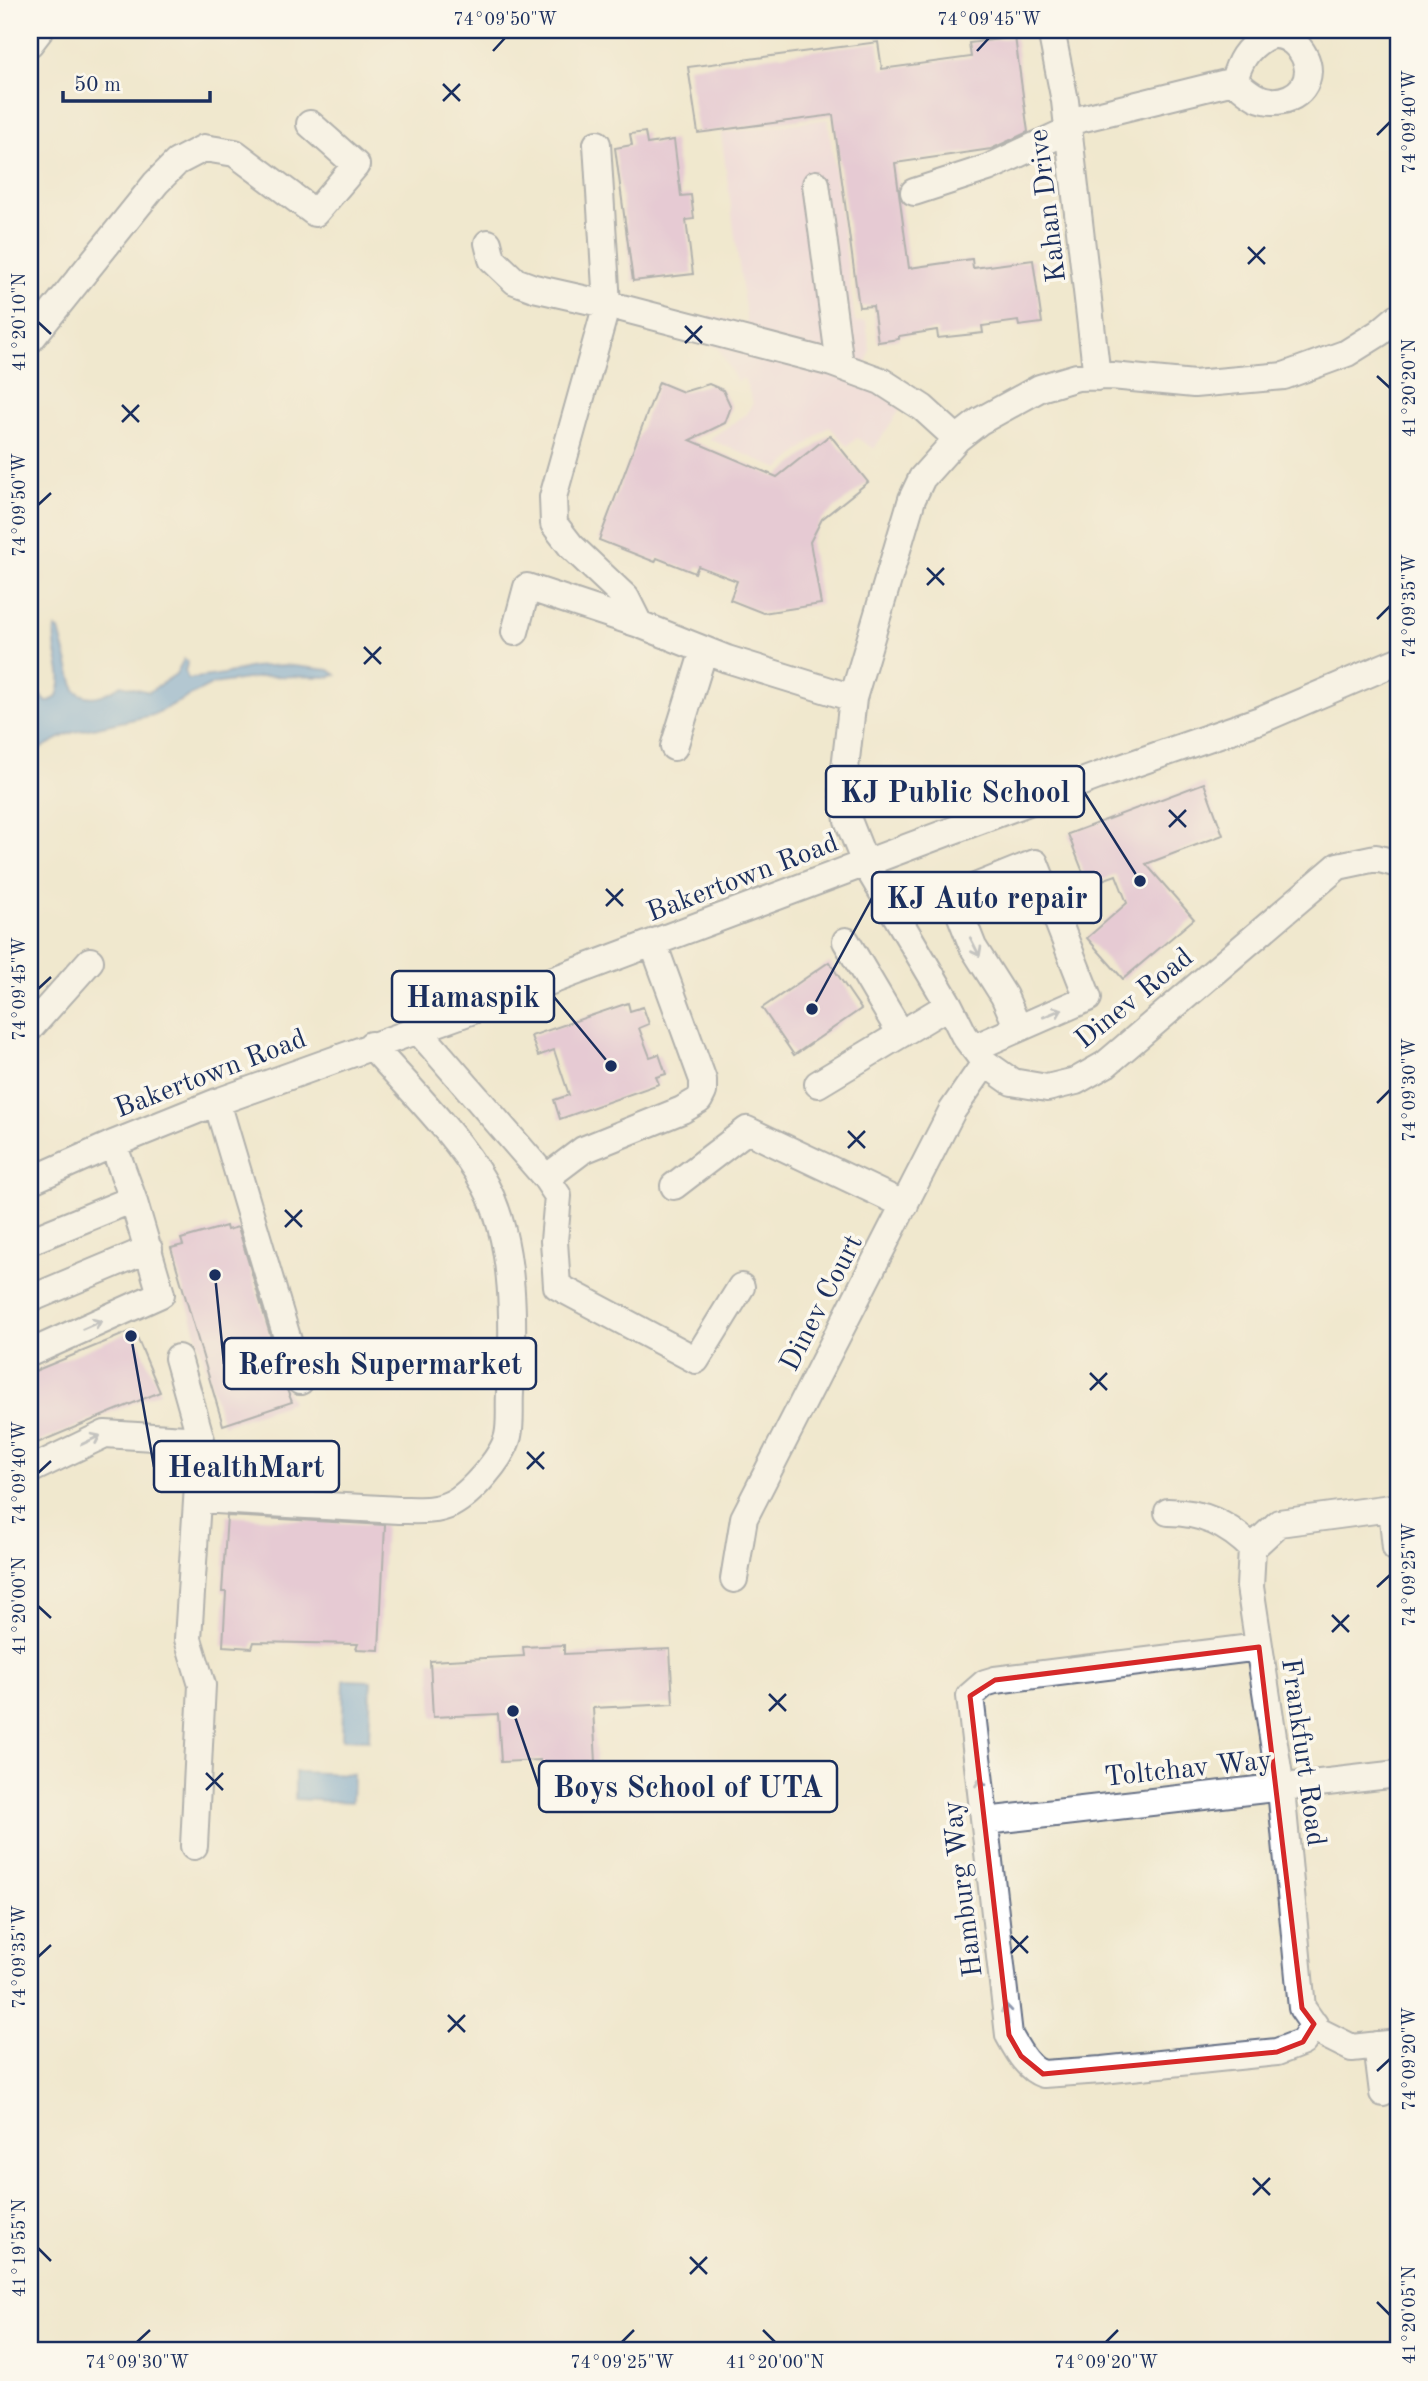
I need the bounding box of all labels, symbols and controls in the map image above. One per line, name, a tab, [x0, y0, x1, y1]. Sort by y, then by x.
text: 74°09'50"W	[453, 11, 557, 29]
text: 74°09'45"W	[937, 11, 1041, 29]
scale bar	[63, 60, 210, 104]
text: 74°09'40"W	[1401, 70, 1419, 174]
text: 50 m	[74, 75, 121, 96]
street label: Kahan Drive	[1026, 127, 1072, 284]
text: 41°20'10"N	[11, 273, 29, 371]
text: 41°20'20"N	[1401, 339, 1419, 437]
text: 74°09'50"W	[11, 453, 29, 557]
text: 74°09'35"W	[1401, 554, 1419, 658]
callout: KJ Public School	[826, 766, 1084, 817]
text: KJ Public School	[840, 779, 1070, 809]
street label: Bakertown Road	[644, 829, 843, 928]
callout: KJ Auto repair	[872, 872, 1101, 923]
text: KJ Auto repair	[886, 885, 1088, 915]
one-way arrow	[968, 936, 982, 957]
text: 74°09'45"W	[11, 937, 29, 1041]
street label: Dinev Road	[1071, 944, 1199, 1055]
callout: Hamaspik	[392, 971, 554, 1022]
text: Hamaspik	[406, 984, 540, 1014]
one-way arrow	[1042, 1006, 1063, 1019]
street label: Bakertown Road	[112, 1025, 311, 1124]
text: 74°09'30"W	[1401, 1038, 1419, 1142]
street label: Dinev Court	[776, 1231, 869, 1376]
one-way arrow	[81, 1318, 102, 1331]
callout: Refresh Supermarket	[224, 1338, 536, 1389]
text: Refresh Supermarket	[238, 1351, 522, 1381]
text: 74°09'40"W	[11, 1421, 29, 1525]
one-way arrow	[80, 1433, 101, 1447]
callout: HealthMart	[154, 1441, 339, 1492]
text: HealthMart	[168, 1454, 325, 1484]
text: 74°09'25"W	[1401, 1523, 1419, 1627]
text: 41°20'00"N	[11, 1557, 29, 1655]
street label: Frankfurt Road	[1275, 1657, 1329, 1848]
street label: Toltchav Way	[1103, 1747, 1274, 1793]
callout: Boys School of UTA	[539, 1761, 837, 1812]
text: Boys School of UTA	[553, 1774, 823, 1804]
one-way arrow	[974, 1777, 987, 1800]
street label: Hamburg Way	[939, 1799, 989, 1979]
text: 74°09'35"W	[11, 1905, 29, 2009]
one-way arrow	[1000, 2003, 1013, 2026]
text: 74°09'20"W	[1401, 2007, 1419, 2111]
text: 41°19'55"N	[11, 2199, 29, 2297]
text: 41°20'05"N	[1401, 2266, 1419, 2364]
text: 74°09'30"W	[85, 2354, 189, 2372]
text: 74°09'25"W	[570, 2354, 674, 2372]
text: 41°20'00"N	[726, 2354, 824, 2372]
text: 74°09'20"W	[1054, 2354, 1158, 2372]

